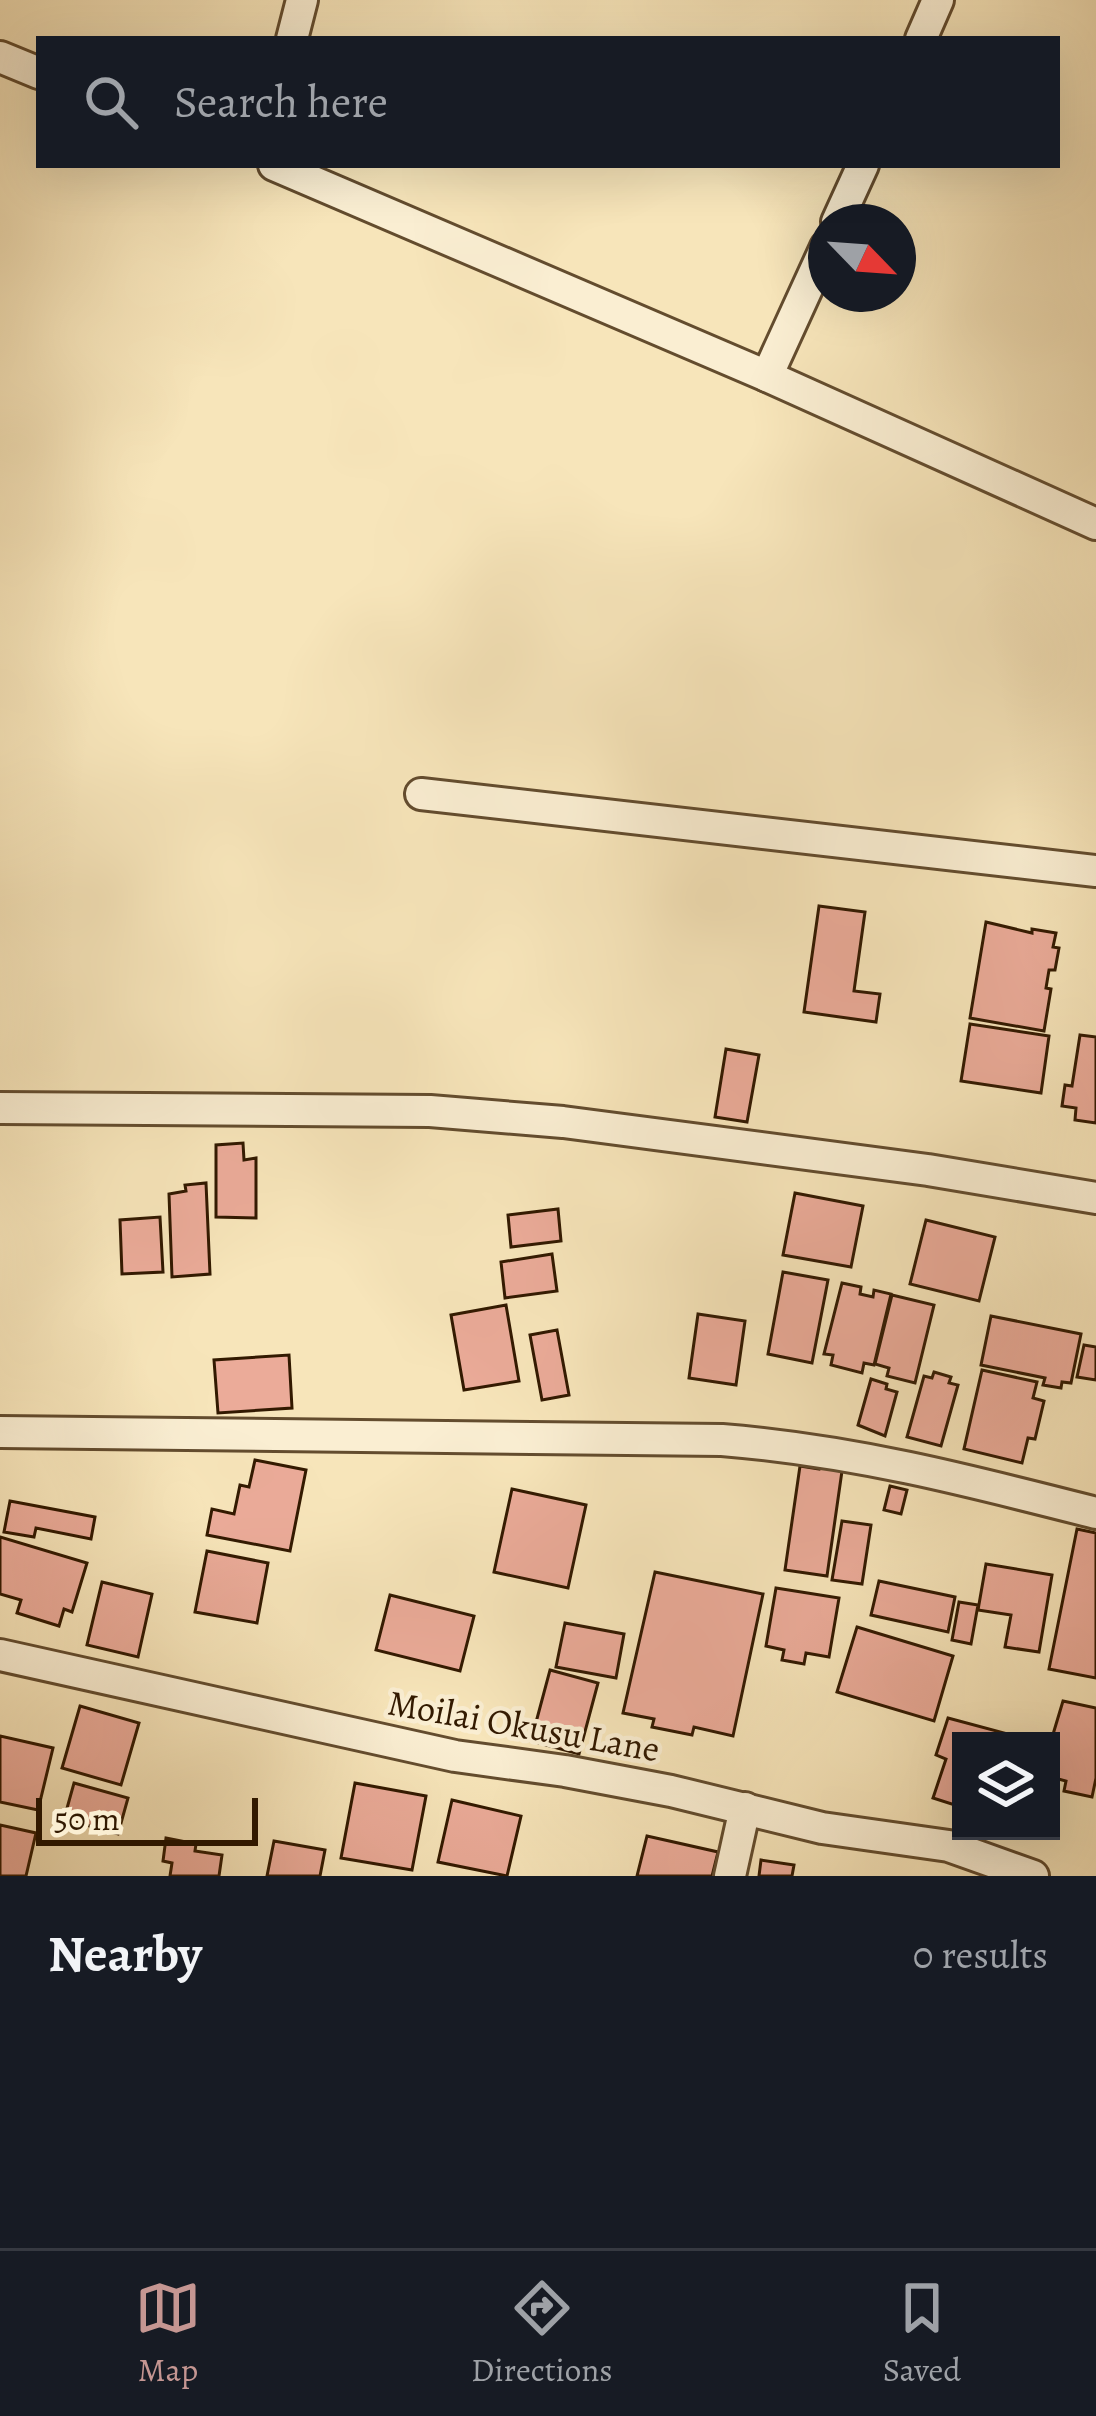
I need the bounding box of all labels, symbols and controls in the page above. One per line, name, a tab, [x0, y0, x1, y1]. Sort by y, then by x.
search box	[36, 36, 1060, 168]
icon: search	[78, 69, 144, 135]
text: Search here	[174, 71, 388, 133]
north arrow	[808, 204, 916, 312]
street label: Moilai Okusu Lane	[384, 1677, 664, 1773]
map controls	[952, 1732, 1060, 1840]
button: layers	[952, 1732, 1060, 1840]
scale bar	[36, 1792, 258, 1845]
text: 50 m	[54, 1796, 120, 1841]
text: Nearby	[48, 1919, 202, 1989]
text: 0 results	[913, 1928, 1048, 1981]
tab: Map	[135, 2275, 201, 2392]
tab: Directions	[471, 2275, 613, 2392]
tab: Saved	[883, 2275, 961, 2392]

